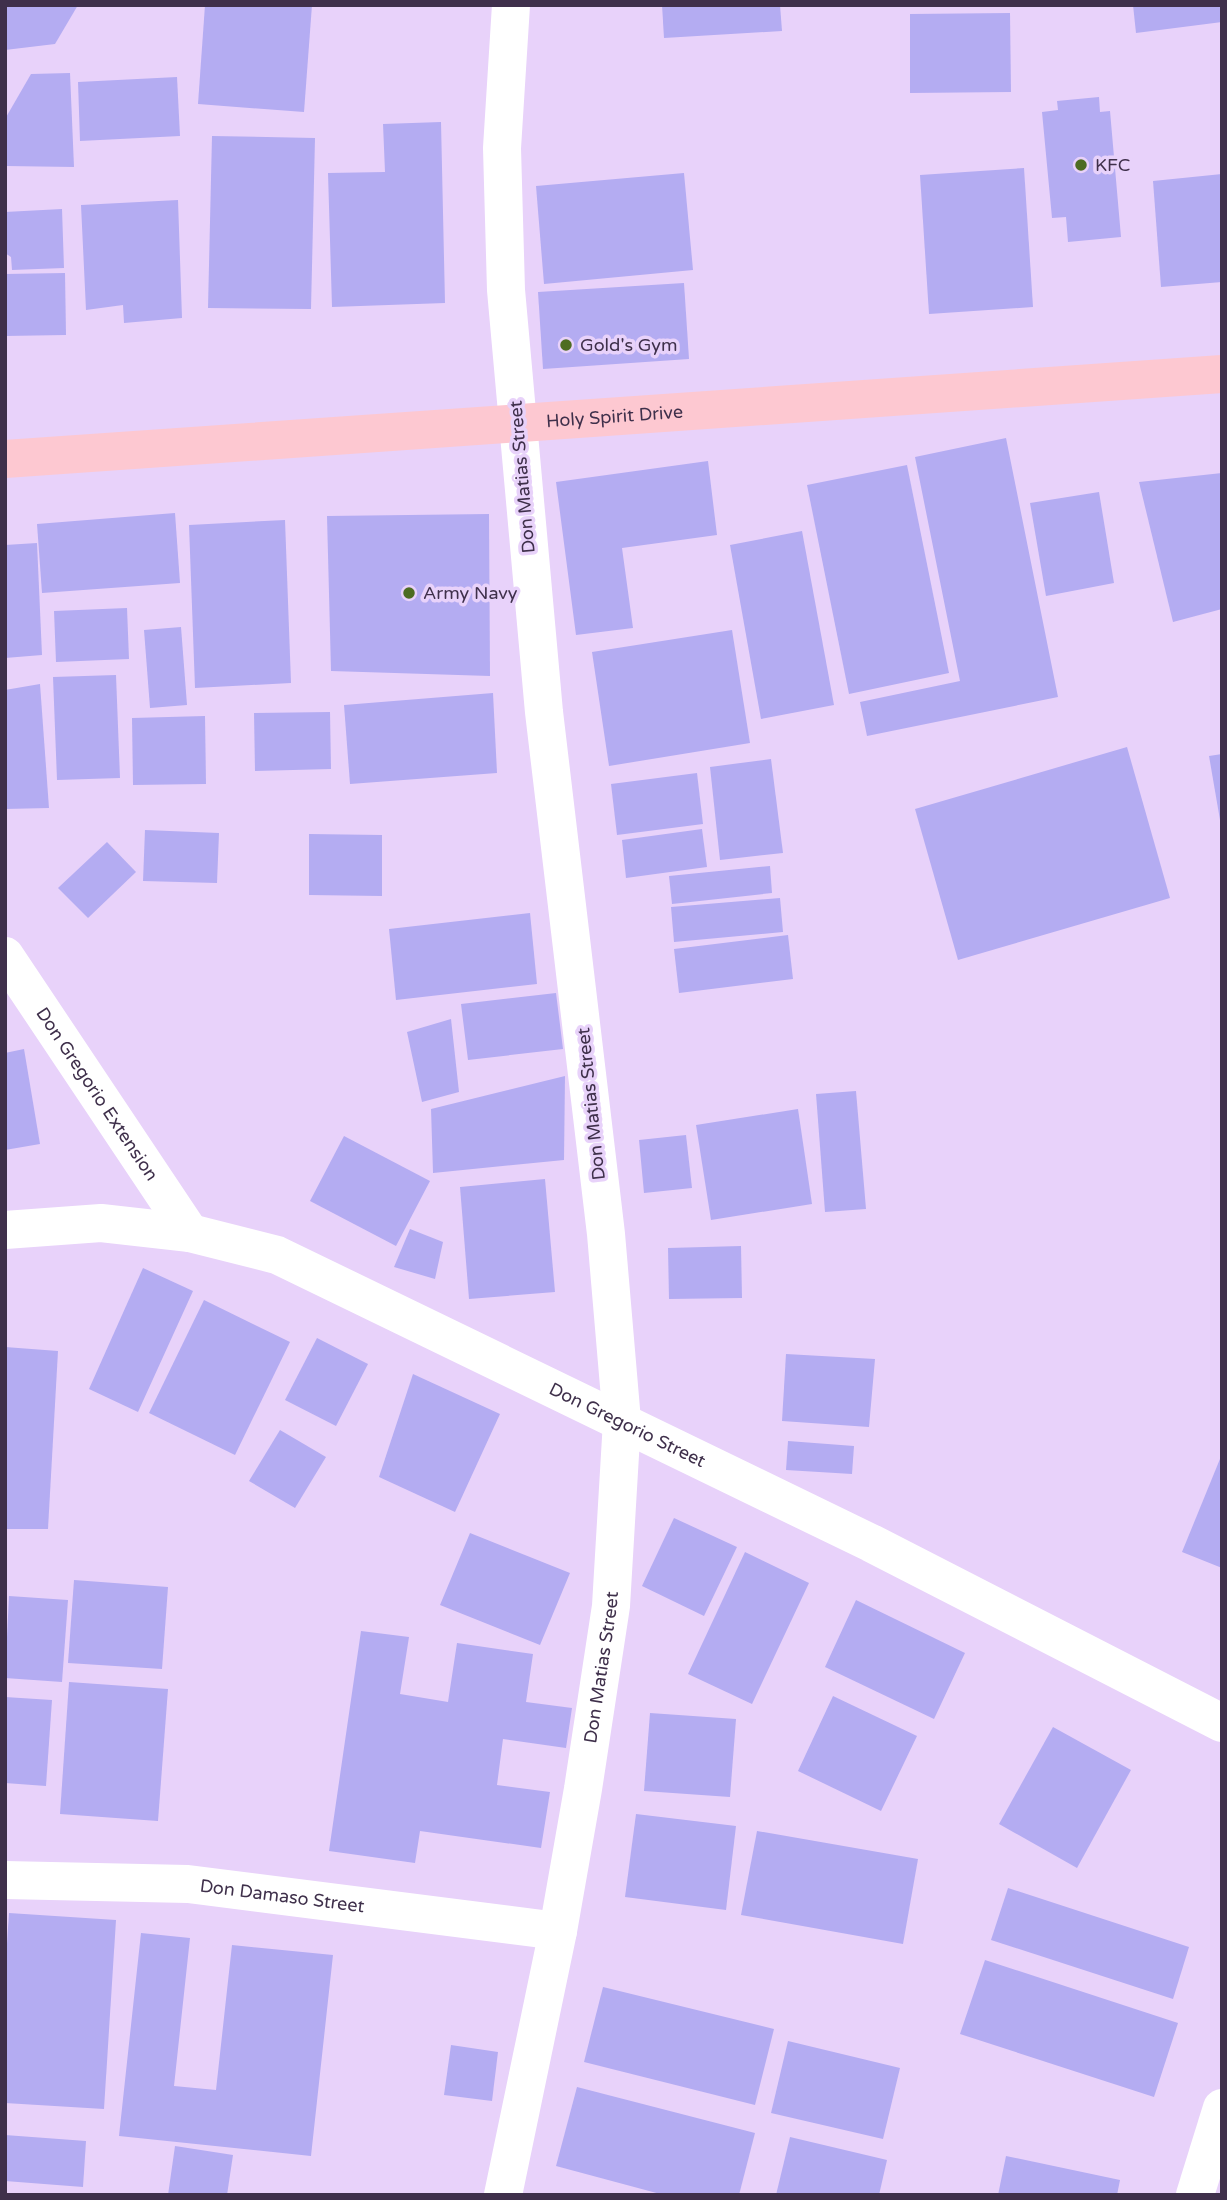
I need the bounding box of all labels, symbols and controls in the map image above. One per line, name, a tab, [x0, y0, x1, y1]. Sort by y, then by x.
place label: KFC	[1095, 154, 1130, 176]
marker: KFC	[1073, 157, 1089, 173]
place label: Gold's Gym	[580, 334, 678, 356]
marker: Gold's Gym	[558, 337, 574, 353]
street label: Don Matias Street	[504, 400, 540, 554]
street label: Holy Spirit Drive	[545, 401, 684, 432]
place label: Army Navy	[423, 582, 518, 604]
marker: Army Navy	[401, 585, 417, 601]
street label: Don Gregorio Extension	[31, 1003, 163, 1185]
street label: Don Matias Street	[572, 1027, 610, 1181]
street label: Don Gregorio Street	[546, 1378, 709, 1472]
street label: Don Matias Street	[579, 1591, 623, 1745]
street label: Don Damaso Street	[199, 1875, 366, 1917]

